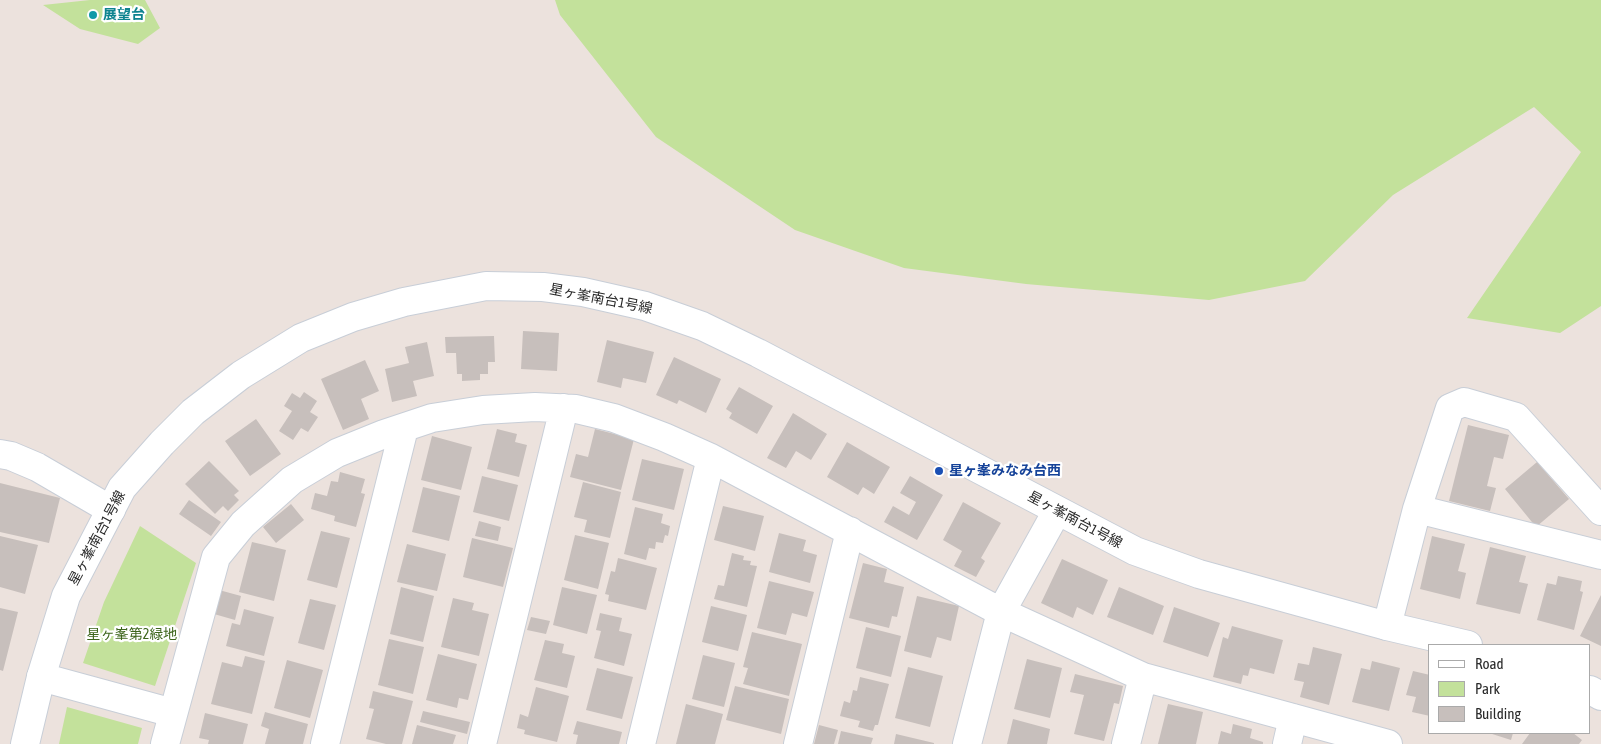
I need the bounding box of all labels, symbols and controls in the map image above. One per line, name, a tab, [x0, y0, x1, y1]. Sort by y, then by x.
place label: 展望台	[103, 7, 145, 23]
marker: 展望台	[87, 9, 99, 21]
street label: 星ヶ峯南台1号線	[548, 281, 654, 317]
place label: 星ヶ峯みなみ台西	[949, 463, 1061, 479]
marker: 星ヶ峯みなみ台西	[933, 465, 945, 477]
street label: 星ヶ峯南台1号線	[65, 488, 129, 588]
street label: 星ヶ峯南台1号線	[1025, 488, 1125, 552]
park label: 星ヶ峯第2緑地	[87, 627, 177, 643]
legend	[1428, 644, 1591, 734]
text: Road	[1475, 655, 1504, 672]
text: Park	[1475, 680, 1500, 697]
text: Building	[1475, 705, 1521, 722]

